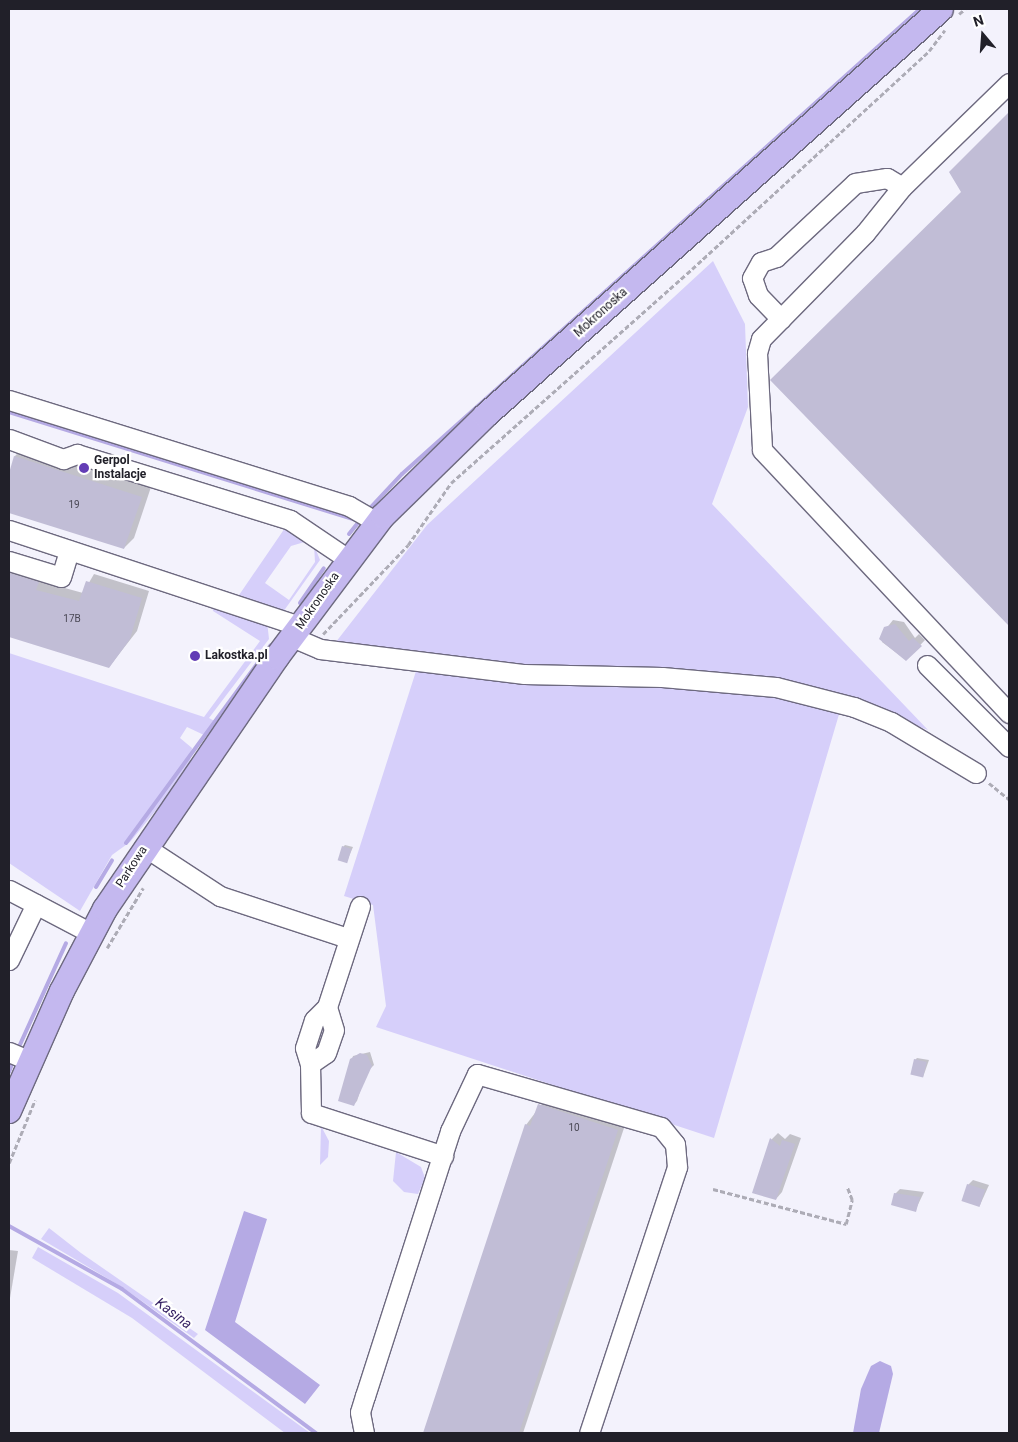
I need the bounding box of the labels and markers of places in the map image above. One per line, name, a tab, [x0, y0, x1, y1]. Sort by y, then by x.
place label: Gerpol Instalacje	[94, 454, 146, 482]
marker: Gerpol Instalacje	[78, 462, 90, 474]
place label: Lakostka.pl	[205, 649, 268, 663]
marker: Lakostka.pl	[189, 650, 201, 662]

